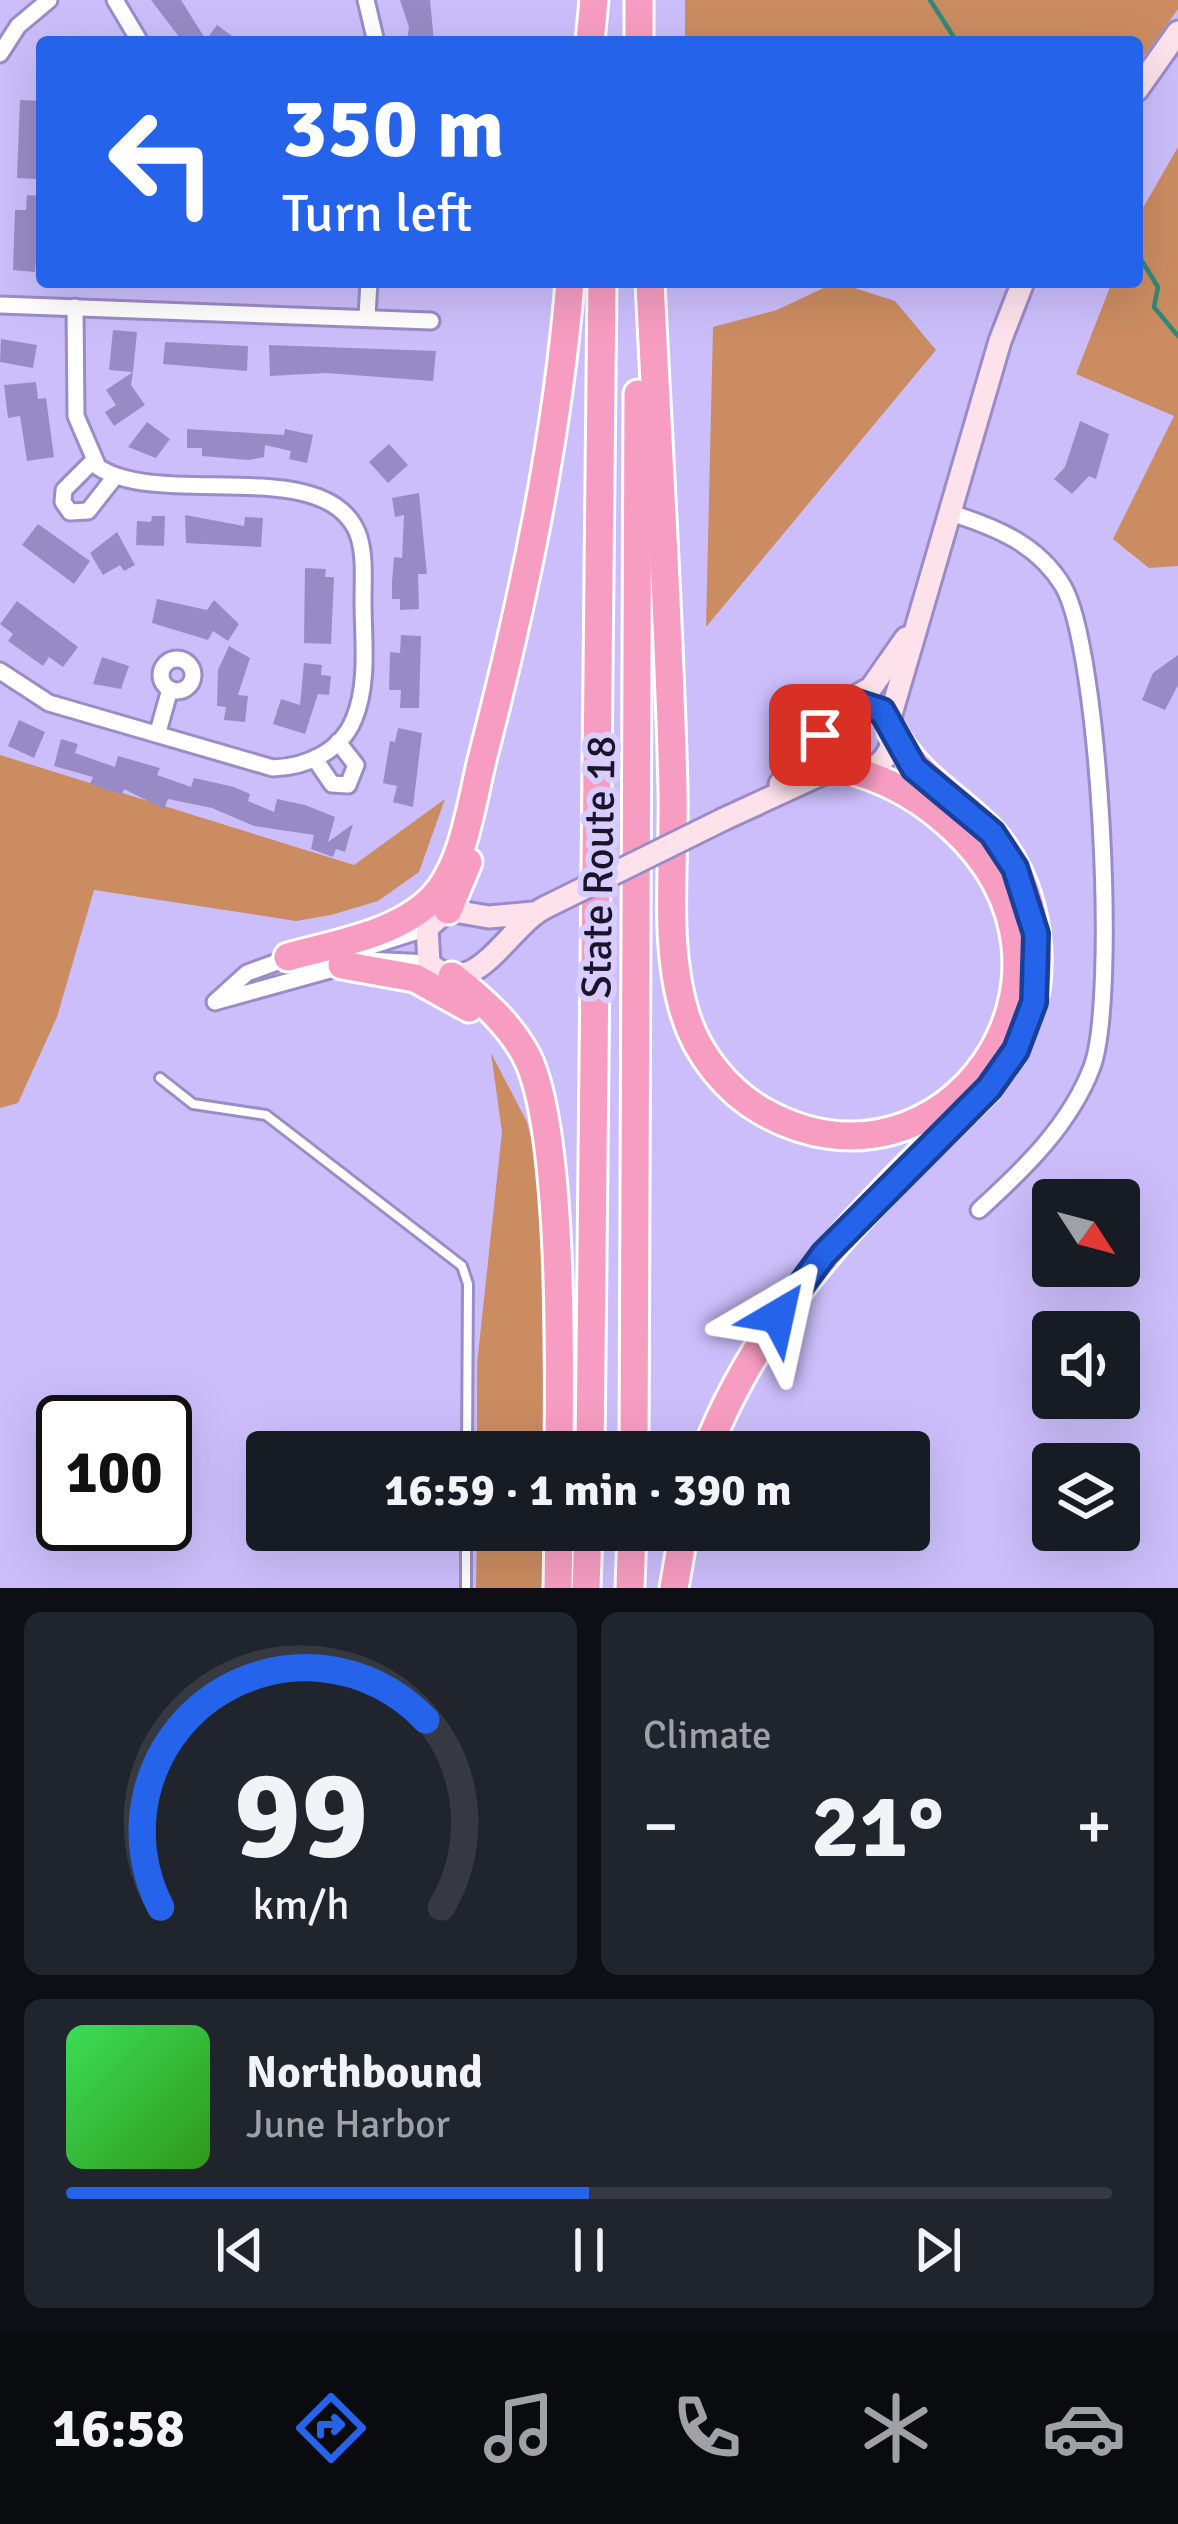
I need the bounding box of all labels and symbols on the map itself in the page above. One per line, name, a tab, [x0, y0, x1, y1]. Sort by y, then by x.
pin	[769, 684, 871, 786]
street label: State Route 18	[571, 735, 627, 999]
north arrow	[1032, 1179, 1140, 1287]
position arrow	[715, 1253, 841, 1379]
speed limit sign: 100	[36, 1395, 192, 1551]

